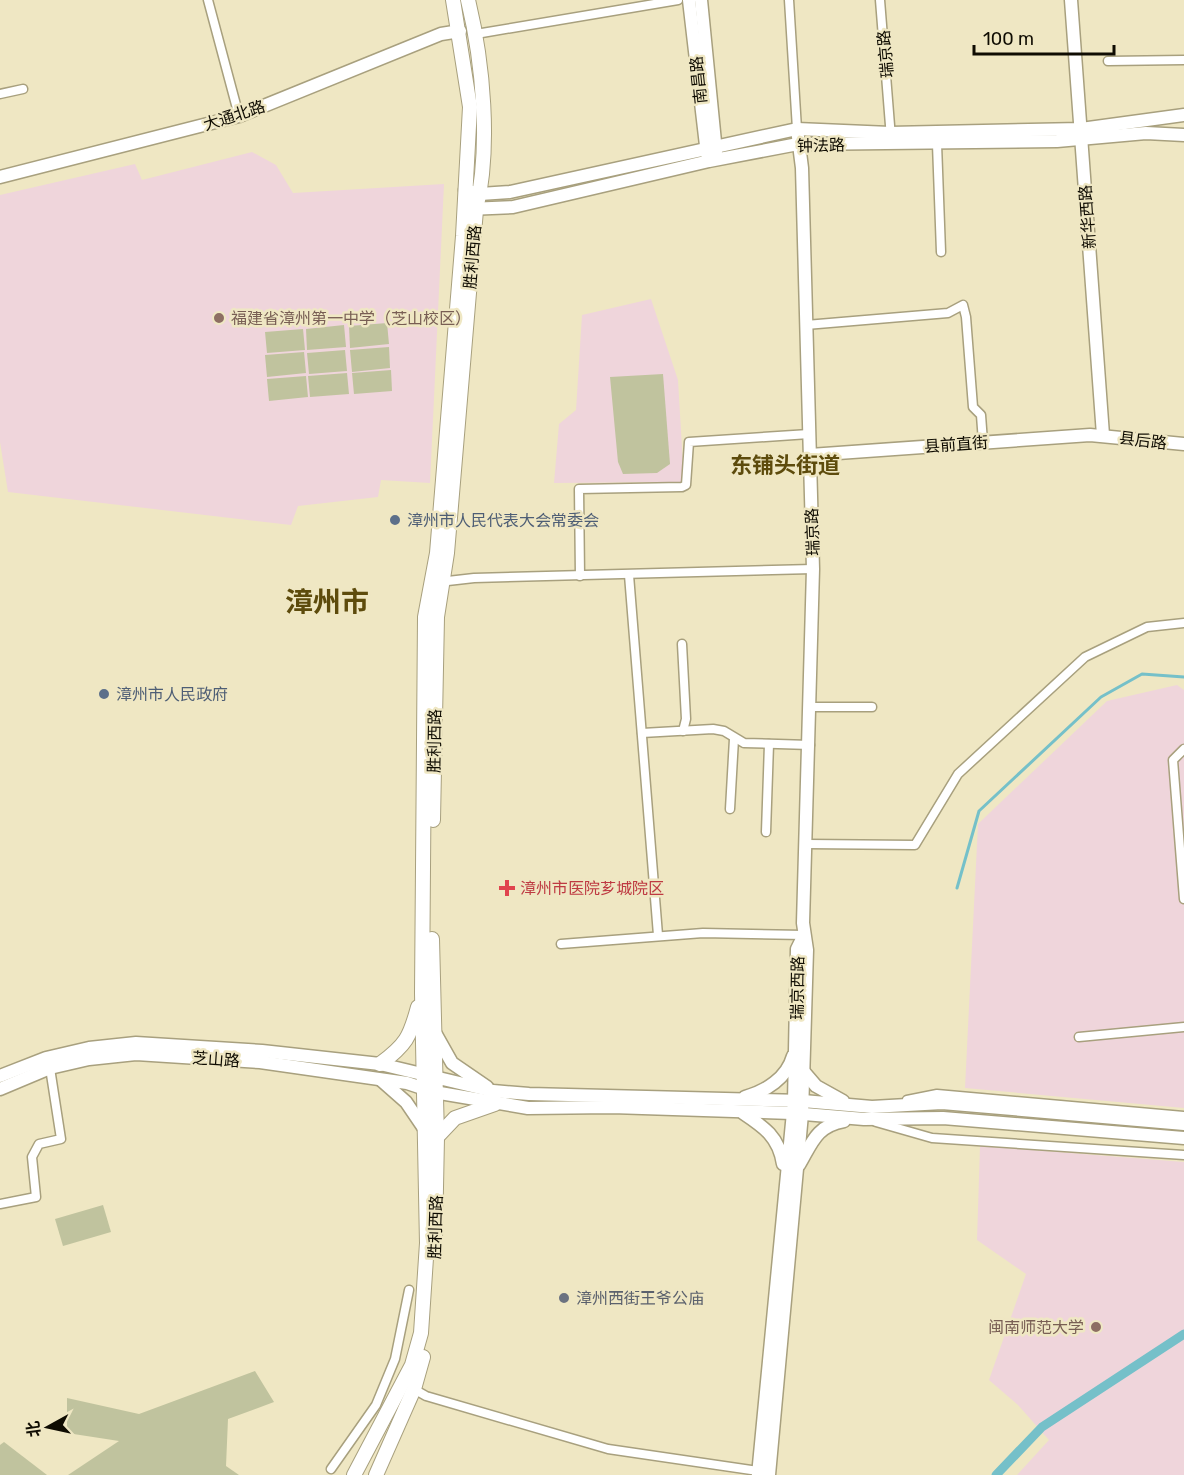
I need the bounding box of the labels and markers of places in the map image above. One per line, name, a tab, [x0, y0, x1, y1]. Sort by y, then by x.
place label: 福建省漳州第一中学（芝山校区）	[231, 309, 471, 328]
marker: 福建省漳州第一中学（芝山校区）	[212, 311, 226, 325]
place label: 漳州市人民代表大会常委会	[407, 511, 599, 530]
marker: 漳州市人民代表大会常委会	[388, 513, 402, 527]
place label: 漳州市人民政府	[116, 685, 228, 704]
marker: 漳州市人民政府	[97, 687, 111, 701]
marker: 漳州市医院芗城院区	[498, 879, 516, 897]
place label: 漳州市医院芗城院区	[520, 879, 664, 898]
place label: 漳州西街王爷公庙	[576, 1289, 704, 1308]
marker: 漳州西街王爷公庙	[557, 1291, 571, 1305]
place label: 闽南师范大学	[988, 1318, 1084, 1337]
marker: 闽南师范大学	[1089, 1320, 1103, 1334]

